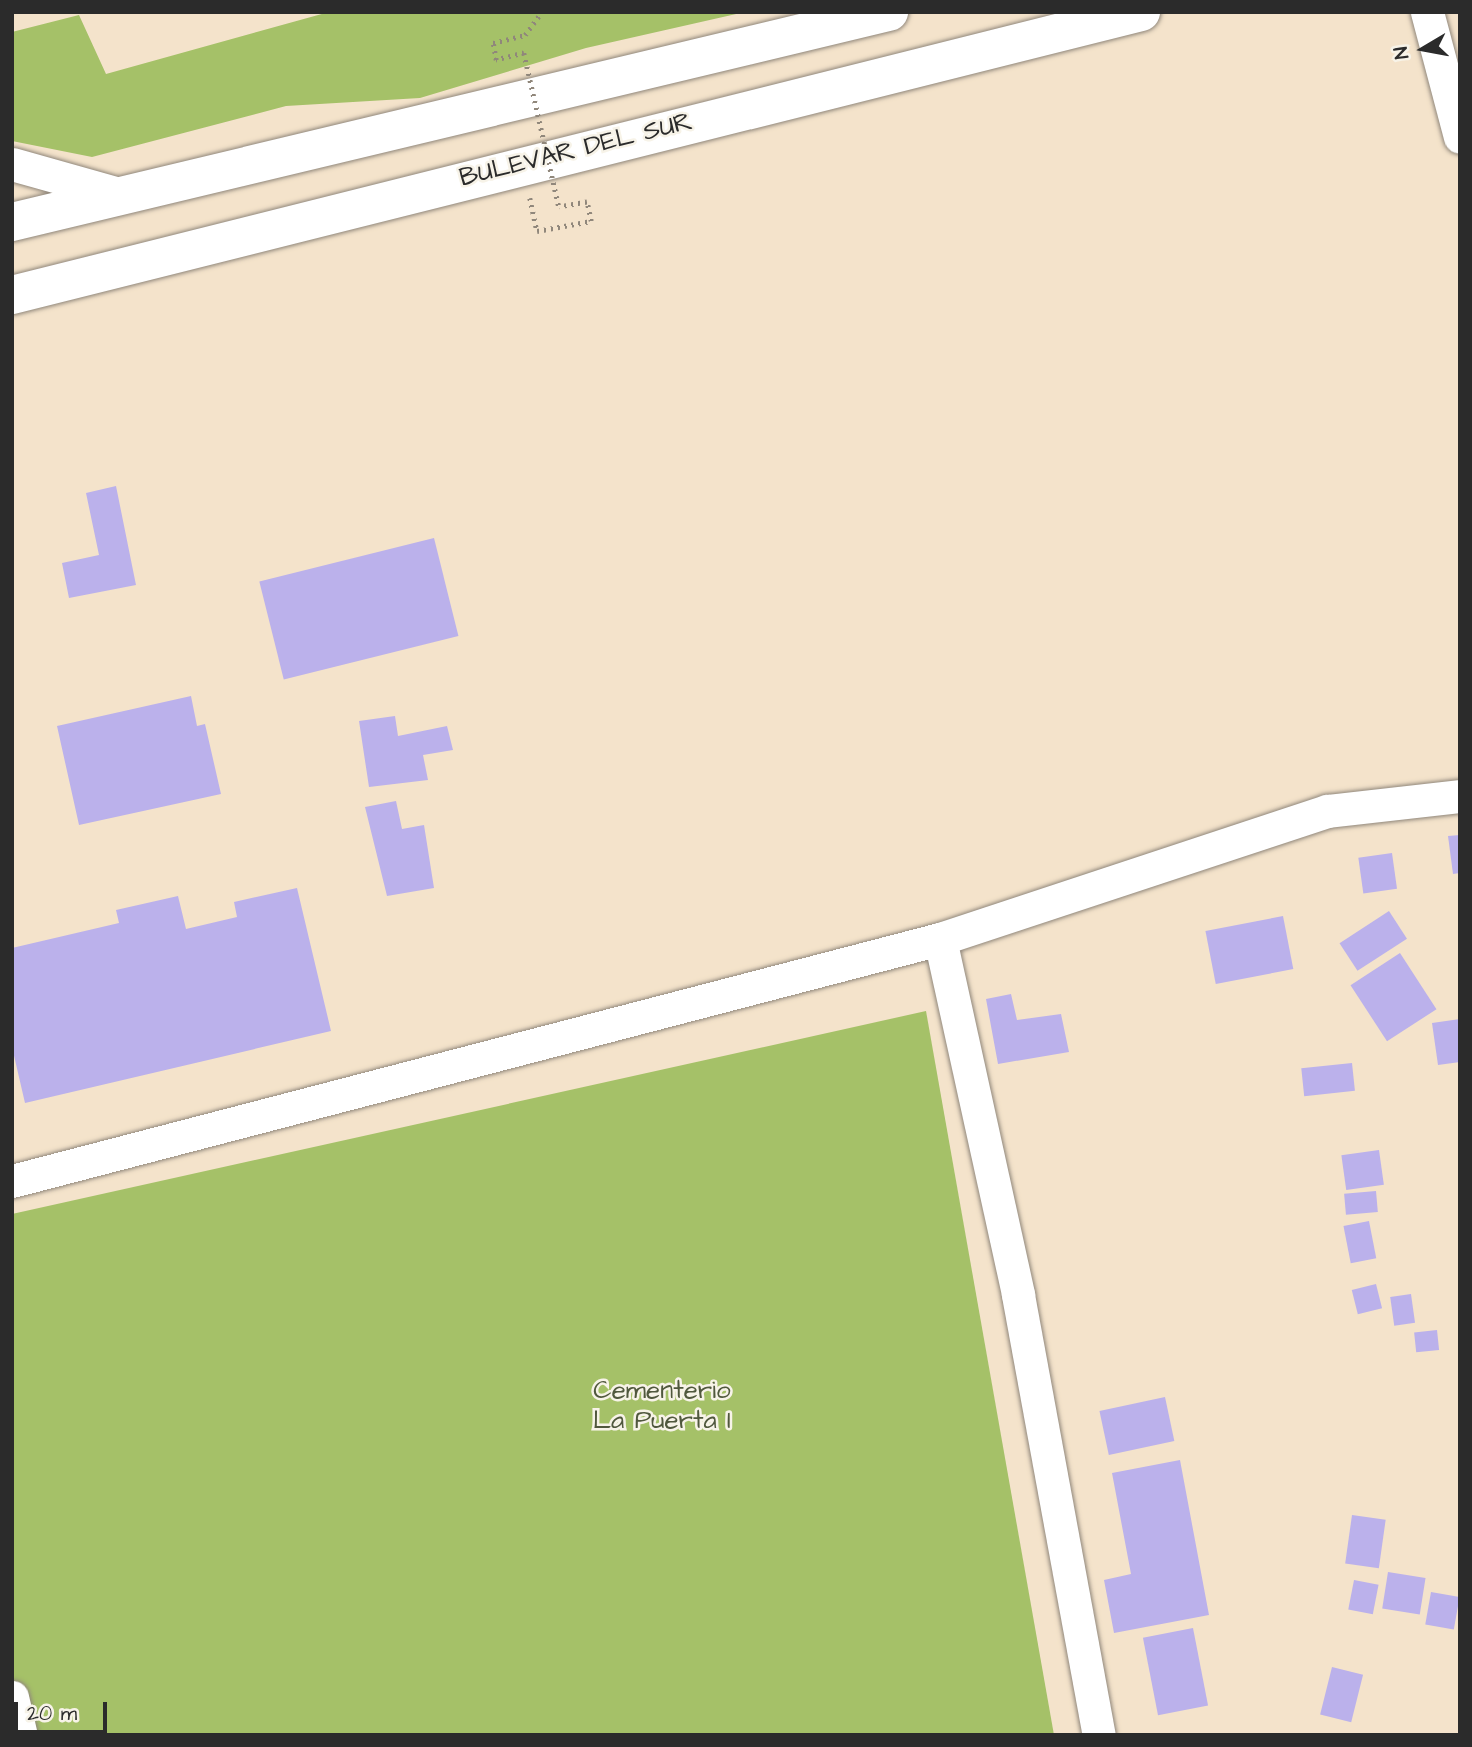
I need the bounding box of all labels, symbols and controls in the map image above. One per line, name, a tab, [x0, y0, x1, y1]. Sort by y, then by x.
north arrow	[1388, 14, 1458, 84]
text: N	[1387, 45, 1416, 61]
street label: BULEVAR DEL SUR	[456, 106, 696, 194]
park label: Cementerio La Puerta I	[593, 1375, 731, 1436]
scale bar	[18, 1688, 110, 1732]
text: 20 m	[27, 1699, 77, 1728]

